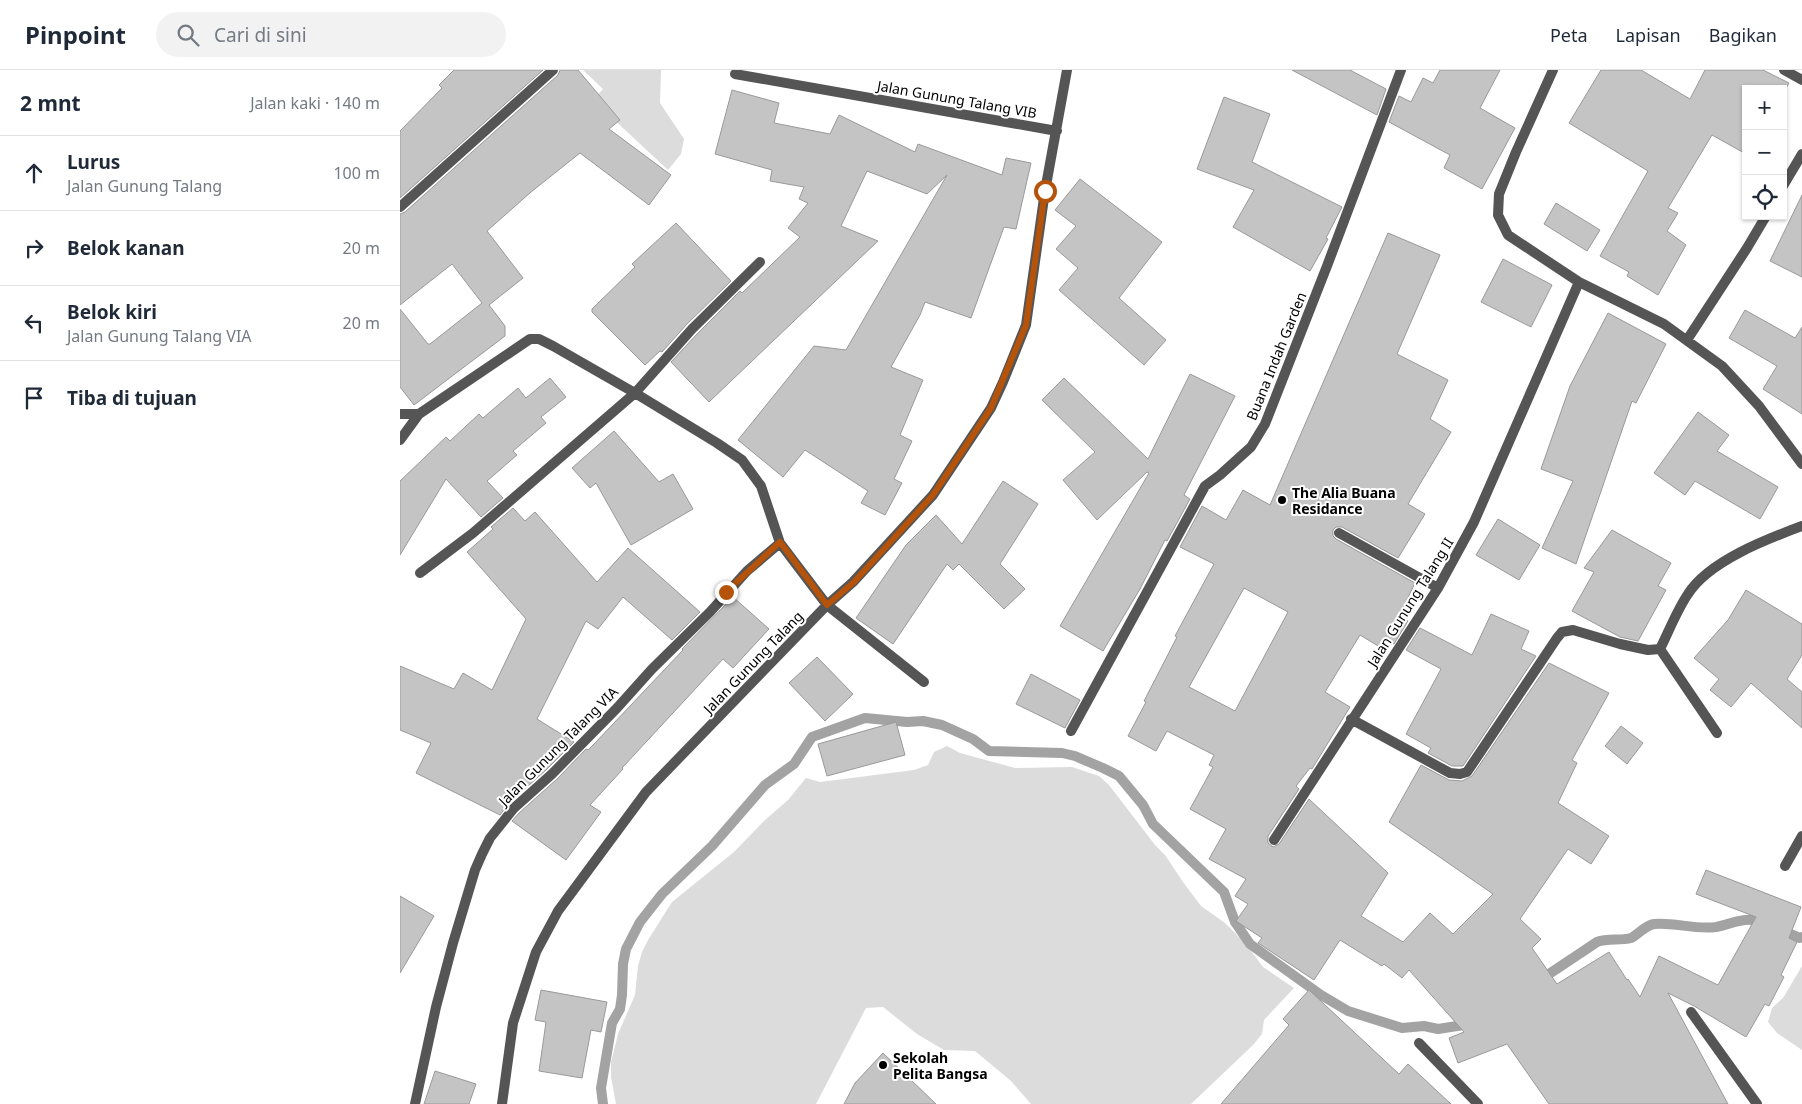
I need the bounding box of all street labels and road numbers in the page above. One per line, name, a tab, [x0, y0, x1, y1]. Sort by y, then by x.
street label: Jalan Gunung Talang VIB	[874, 75, 1038, 122]
street label: Buana Indah Garden	[1242, 289, 1310, 423]
street label: Jalan Gunung Talang II	[1361, 534, 1458, 672]
street label: Jalan Gunung Talang	[698, 607, 807, 719]
street label: Jalan Gunung Talang VIA	[493, 682, 622, 811]

